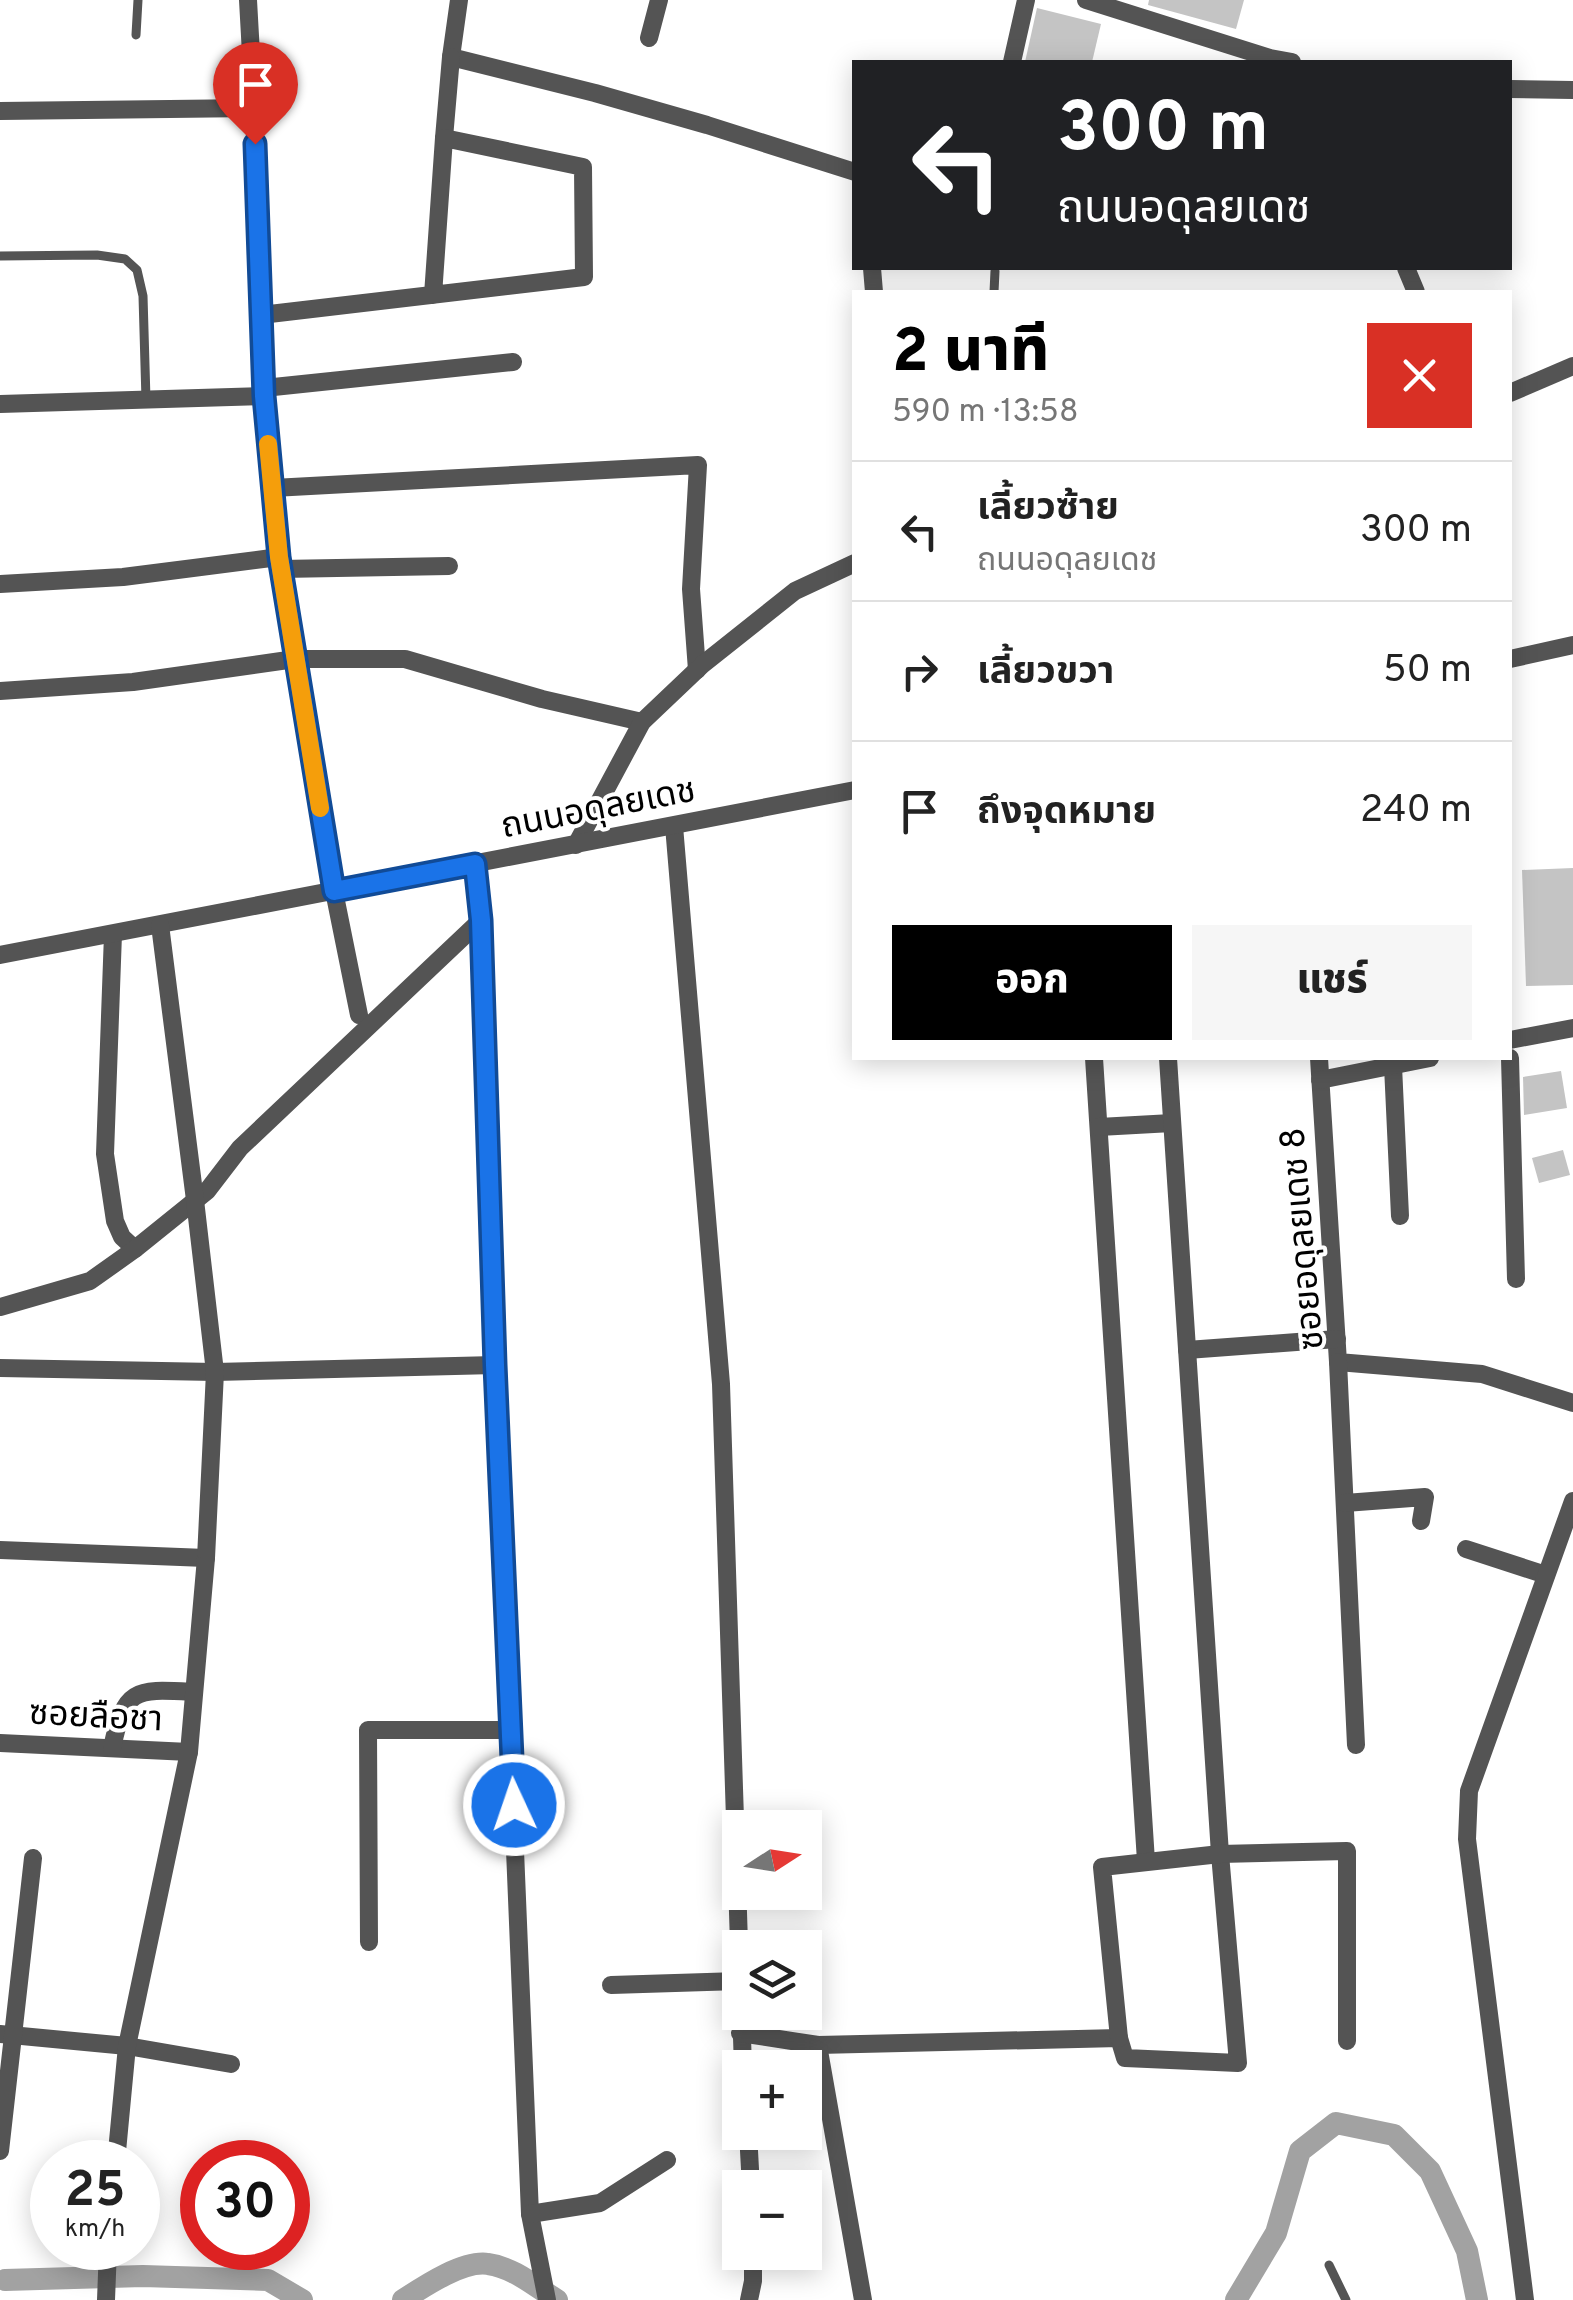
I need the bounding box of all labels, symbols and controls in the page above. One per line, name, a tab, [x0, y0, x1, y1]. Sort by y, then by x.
pin	[213, 42, 298, 145]
icon: arrive	[228, 57, 283, 112]
text: 300 m	[1057, 87, 1269, 176]
icon: left	[892, 100, 1022, 230]
text: ถนนอดุลยเดช	[1057, 182, 1311, 239]
text: 2 นาที	[892, 317, 1049, 393]
button: close	[1367, 323, 1472, 428]
text: 590 m · 13:58	[892, 393, 1078, 433]
text: เลี้ยวซ้าย	[977, 485, 1119, 534]
icon: left	[892, 504, 947, 559]
text: 300 m	[1360, 507, 1472, 556]
text: ถนนอดุลยเดช	[977, 542, 1157, 582]
icon: right	[892, 644, 947, 699]
text: 50 m	[1383, 647, 1472, 696]
text: เลี้ยวขวา	[977, 649, 1114, 698]
street label: ถนนอดุลยเดช	[498, 770, 700, 850]
icon: arrive	[892, 784, 947, 839]
text: 240 m	[1360, 787, 1472, 836]
text: ถึงจุดหมาย	[977, 789, 1156, 838]
button: ออก	[892, 925, 1172, 1040]
button: แชร์	[1192, 925, 1472, 1040]
street label: ซอยอดุลยเดช 8	[1272, 1126, 1336, 1352]
street label: ซอยลือชา	[28, 1693, 164, 1743]
position arrow	[462, 1753, 566, 1857]
north arrow	[722, 1810, 822, 1910]
map controls	[722, 1810, 822, 2270]
button: layers	[722, 1930, 822, 2030]
button: +	[722, 2050, 822, 2150]
speed limit sign: 30	[180, 2140, 310, 2270]
text: 25	[64, 2161, 126, 2224]
button: −	[722, 2170, 822, 2270]
text: km/h	[65, 2214, 125, 2246]

